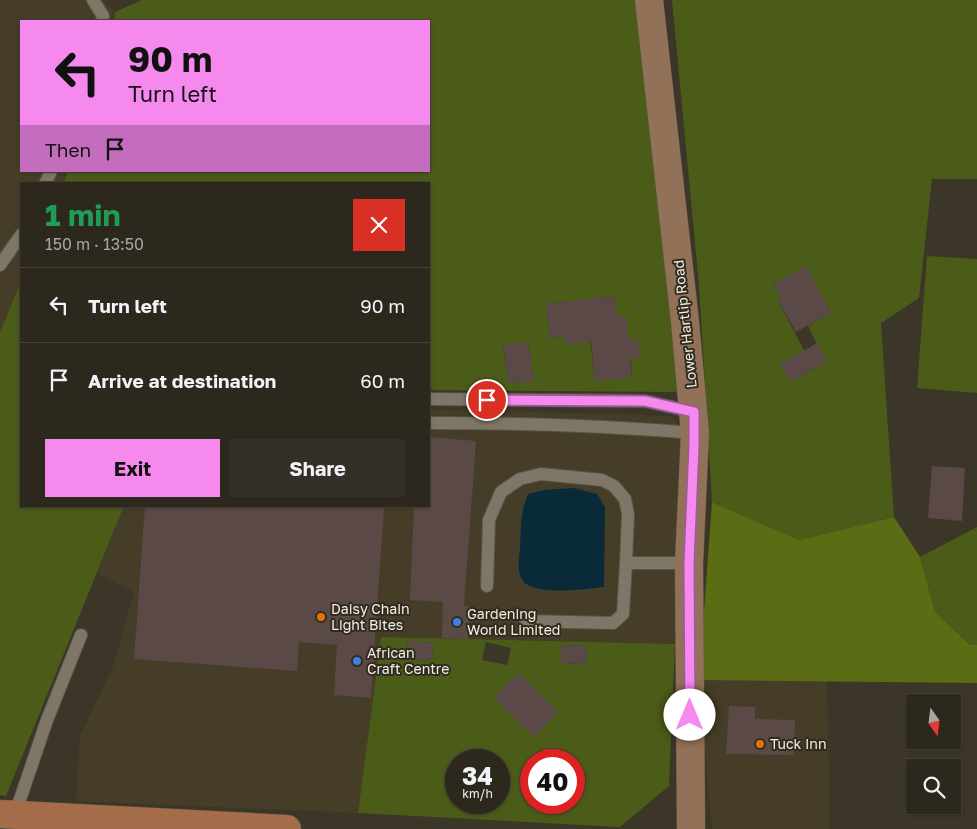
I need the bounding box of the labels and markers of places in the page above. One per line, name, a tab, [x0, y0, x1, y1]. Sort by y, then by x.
pin	[466, 379, 508, 421]
place label: Daisy Chain Light Bites	[331, 600, 410, 633]
place label: Gardening World Limited	[467, 605, 560, 638]
marker: Daisy Chain Light Bites	[315, 611, 327, 623]
marker: Gardening World Limited	[451, 616, 463, 628]
place label: African Craft Centre	[367, 644, 449, 677]
marker: African Craft Centre	[351, 655, 363, 667]
place label: Tuck Inn	[770, 735, 827, 752]
marker: Tuck Inn	[754, 738, 766, 750]

